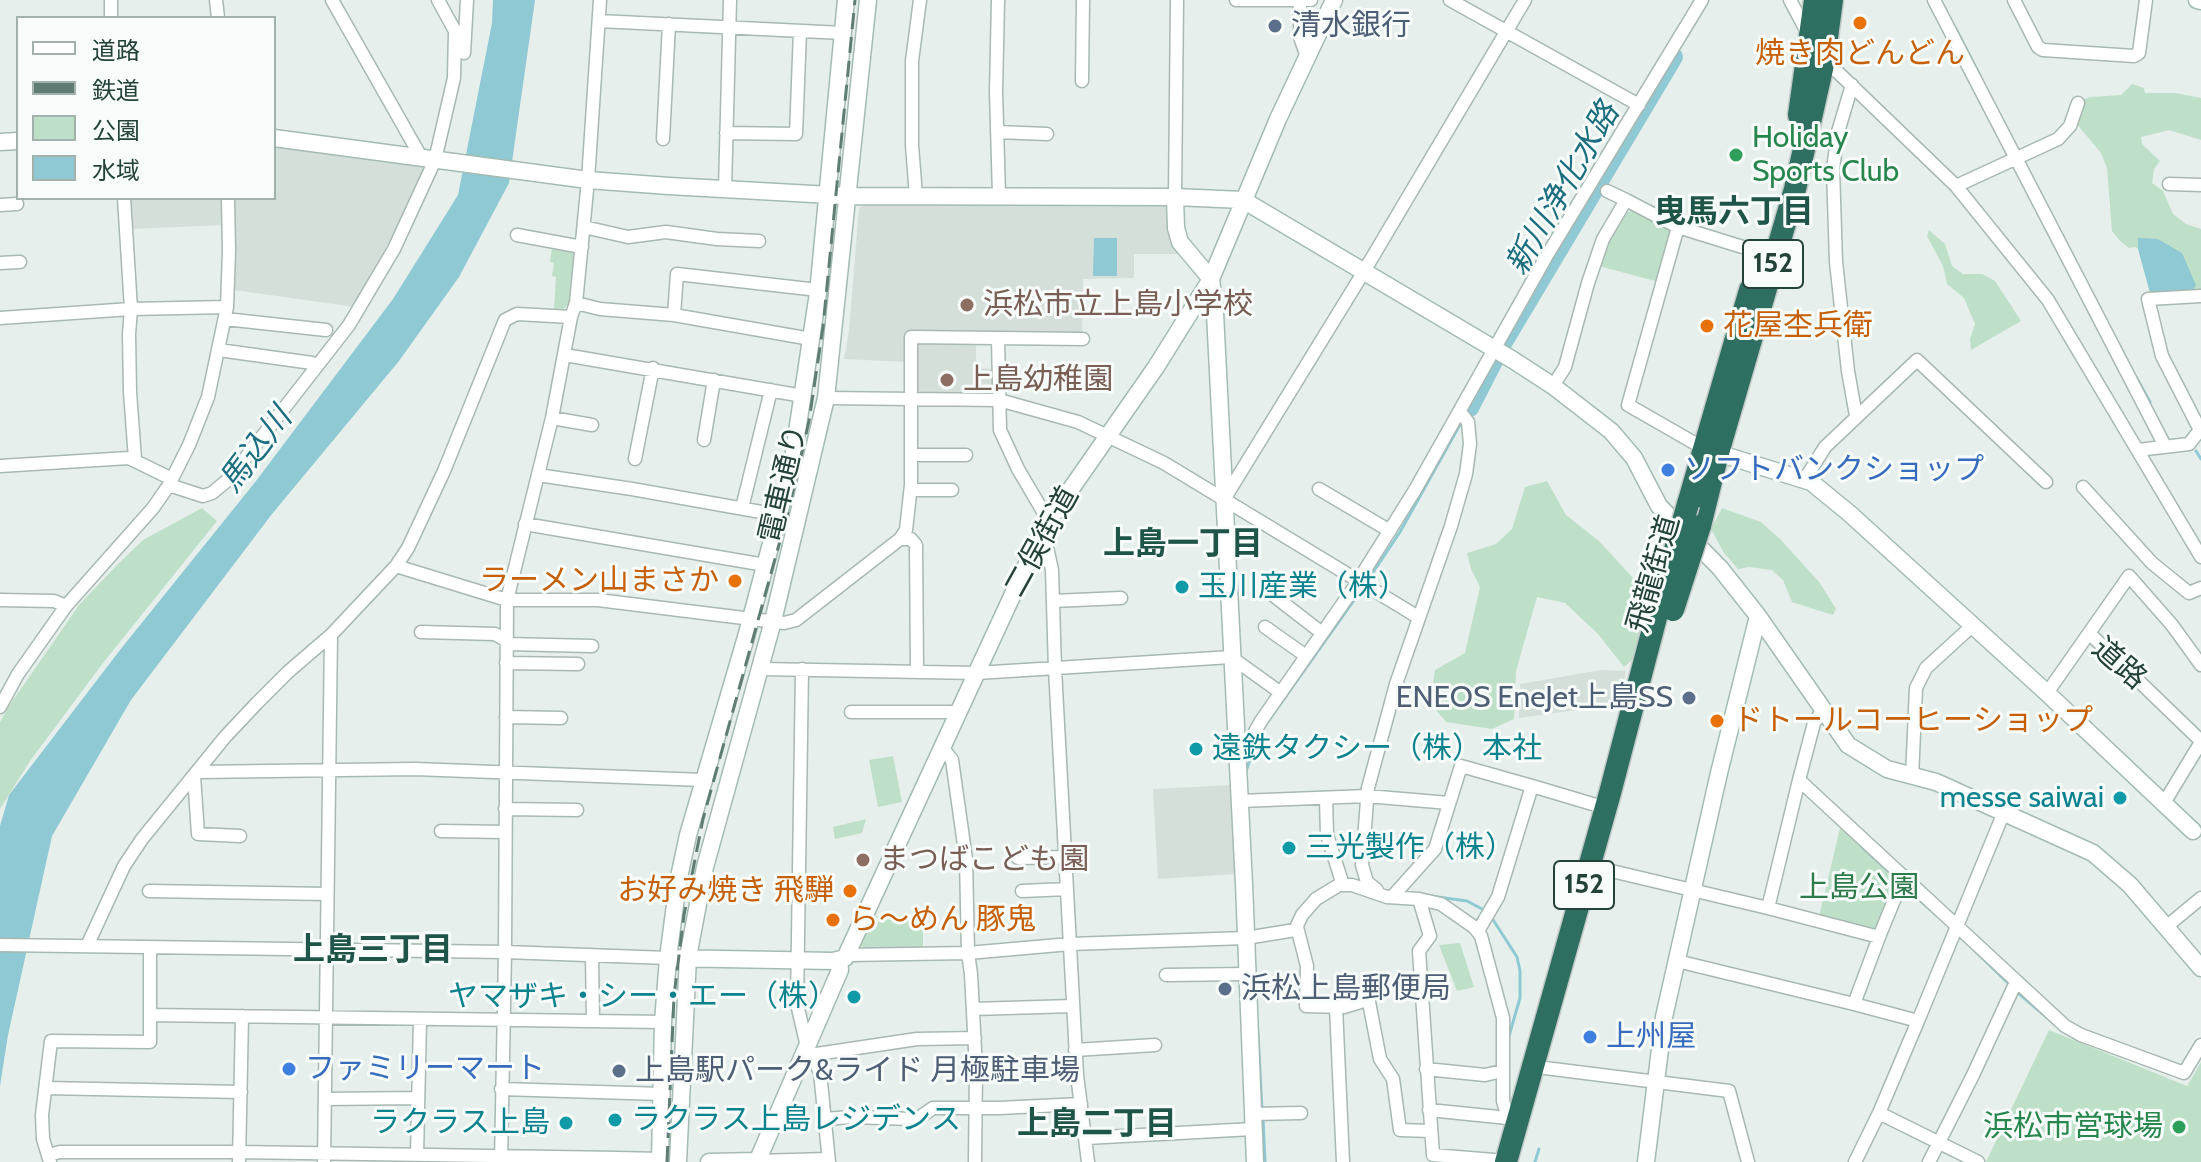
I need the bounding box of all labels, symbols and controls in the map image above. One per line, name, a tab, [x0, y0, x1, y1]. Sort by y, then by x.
place label: 清水銀行	[1291, 8, 1411, 44]
marker: 焼き肉どんどん	[1851, 14, 1869, 32]
legend	[16, 16, 276, 200]
marker: 清水銀行	[1266, 17, 1284, 35]
text: 道路	[92, 36, 140, 65]
place label: 焼き肉どんどん	[1755, 36, 1965, 72]
text: 鉄道	[92, 76, 140, 105]
water label: 新川浄化水路	[1498, 96, 1628, 282]
text: 公園	[92, 116, 140, 145]
place label: Holiday Sports Club	[1752, 120, 1899, 190]
marker: Holiday Sports Club	[1727, 146, 1745, 164]
text: 水域	[92, 156, 140, 185]
district label: 曳馬六丁目	[1654, 194, 1814, 232]
road number: 152	[1743, 240, 1803, 288]
place label: 浜松市立上島小学校	[983, 287, 1253, 323]
marker: 浜松市立上島小学校	[958, 296, 976, 314]
place label: 花屋杢兵衛	[1723, 308, 1873, 344]
marker: 花屋杢兵衛	[1698, 317, 1716, 335]
place label: 上島幼稚園	[963, 362, 1113, 398]
marker: 上島幼稚園	[938, 371, 956, 389]
water label: 馬込川	[212, 400, 300, 500]
street label: 電車通り	[753, 421, 815, 547]
place label: ソフトバンクショップ	[1684, 452, 1984, 488]
marker: ソフトバンクショップ	[1659, 461, 1677, 479]
street label: 二俣街道	[997, 481, 1087, 603]
street label: 飛龍街道	[1620, 511, 1688, 637]
district label: 上島一丁目	[1103, 526, 1263, 564]
place label: ラーメン山まさか	[479, 563, 719, 599]
place label: 玉川産業（株）	[1198, 569, 1408, 605]
marker: ラーメン山まさか	[726, 572, 744, 590]
marker: 玉川産業（株）	[1173, 578, 1191, 596]
street label: 道路	[2085, 631, 2153, 697]
place label: ENEOS EneJet上島SS	[1396, 680, 1673, 716]
marker: ENEOS EneJet上島SS	[1680, 689, 1698, 707]
place label: ドトールコーヒーショップ	[1733, 703, 2093, 739]
marker: ドトールコーヒーショップ	[1708, 712, 1726, 730]
place label: 遠鉄タクシー（株）本社	[1212, 731, 1542, 767]
marker: 遠鉄タクシー（株）本社	[1187, 740, 1205, 758]
place label: messe saiwai	[1940, 780, 2104, 816]
marker: messe saiwai	[2111, 789, 2129, 807]
place label: 三光製作（株）	[1305, 830, 1515, 866]
marker: 三光製作（株）	[1280, 839, 1298, 857]
place label: まつばこども園	[879, 842, 1089, 878]
marker: まつばこども園	[854, 851, 872, 869]
road number: 152	[1554, 861, 1614, 909]
park label: 上島公園	[1799, 870, 1919, 906]
place label: お好み焼き 飛騨	[617, 873, 834, 909]
marker: お好み焼き 飛騨	[841, 882, 859, 900]
place label: ら～めん 豚鬼	[849, 902, 1036, 938]
marker: ら～めん 豚鬼	[824, 911, 842, 929]
district label: 上島三丁目	[293, 932, 453, 970]
place label: 浜松上島郵便局	[1241, 971, 1451, 1007]
place label: ヤマザキ・シー・エー（株）	[448, 979, 838, 1015]
marker: 浜松上島郵便局	[1216, 980, 1234, 998]
marker: ヤマザキ・シー・エー（株）	[845, 988, 863, 1006]
place label: 上州屋	[1606, 1019, 1696, 1055]
marker: 上州屋	[1581, 1028, 1599, 1046]
place label: ファミリーマート	[305, 1051, 545, 1087]
place label: 上島駅パーク&ライド 月極駐車場	[635, 1053, 1080, 1089]
marker: ファミリーマート	[280, 1060, 298, 1078]
marker: 上島駅パーク&ライド 月極駐車場	[610, 1062, 628, 1080]
place label: ラクラス上島レジデンス	[631, 1102, 961, 1138]
place label: ラクラス上島	[370, 1105, 550, 1141]
district label: 上島二丁目	[1017, 1106, 1177, 1144]
place label: 浜松市営球場	[1983, 1109, 2163, 1145]
marker: ラクラス上島レジデンス	[606, 1111, 624, 1129]
marker: ラクラス上島	[557, 1114, 575, 1132]
marker: 浜松市営球場	[2170, 1118, 2188, 1136]

